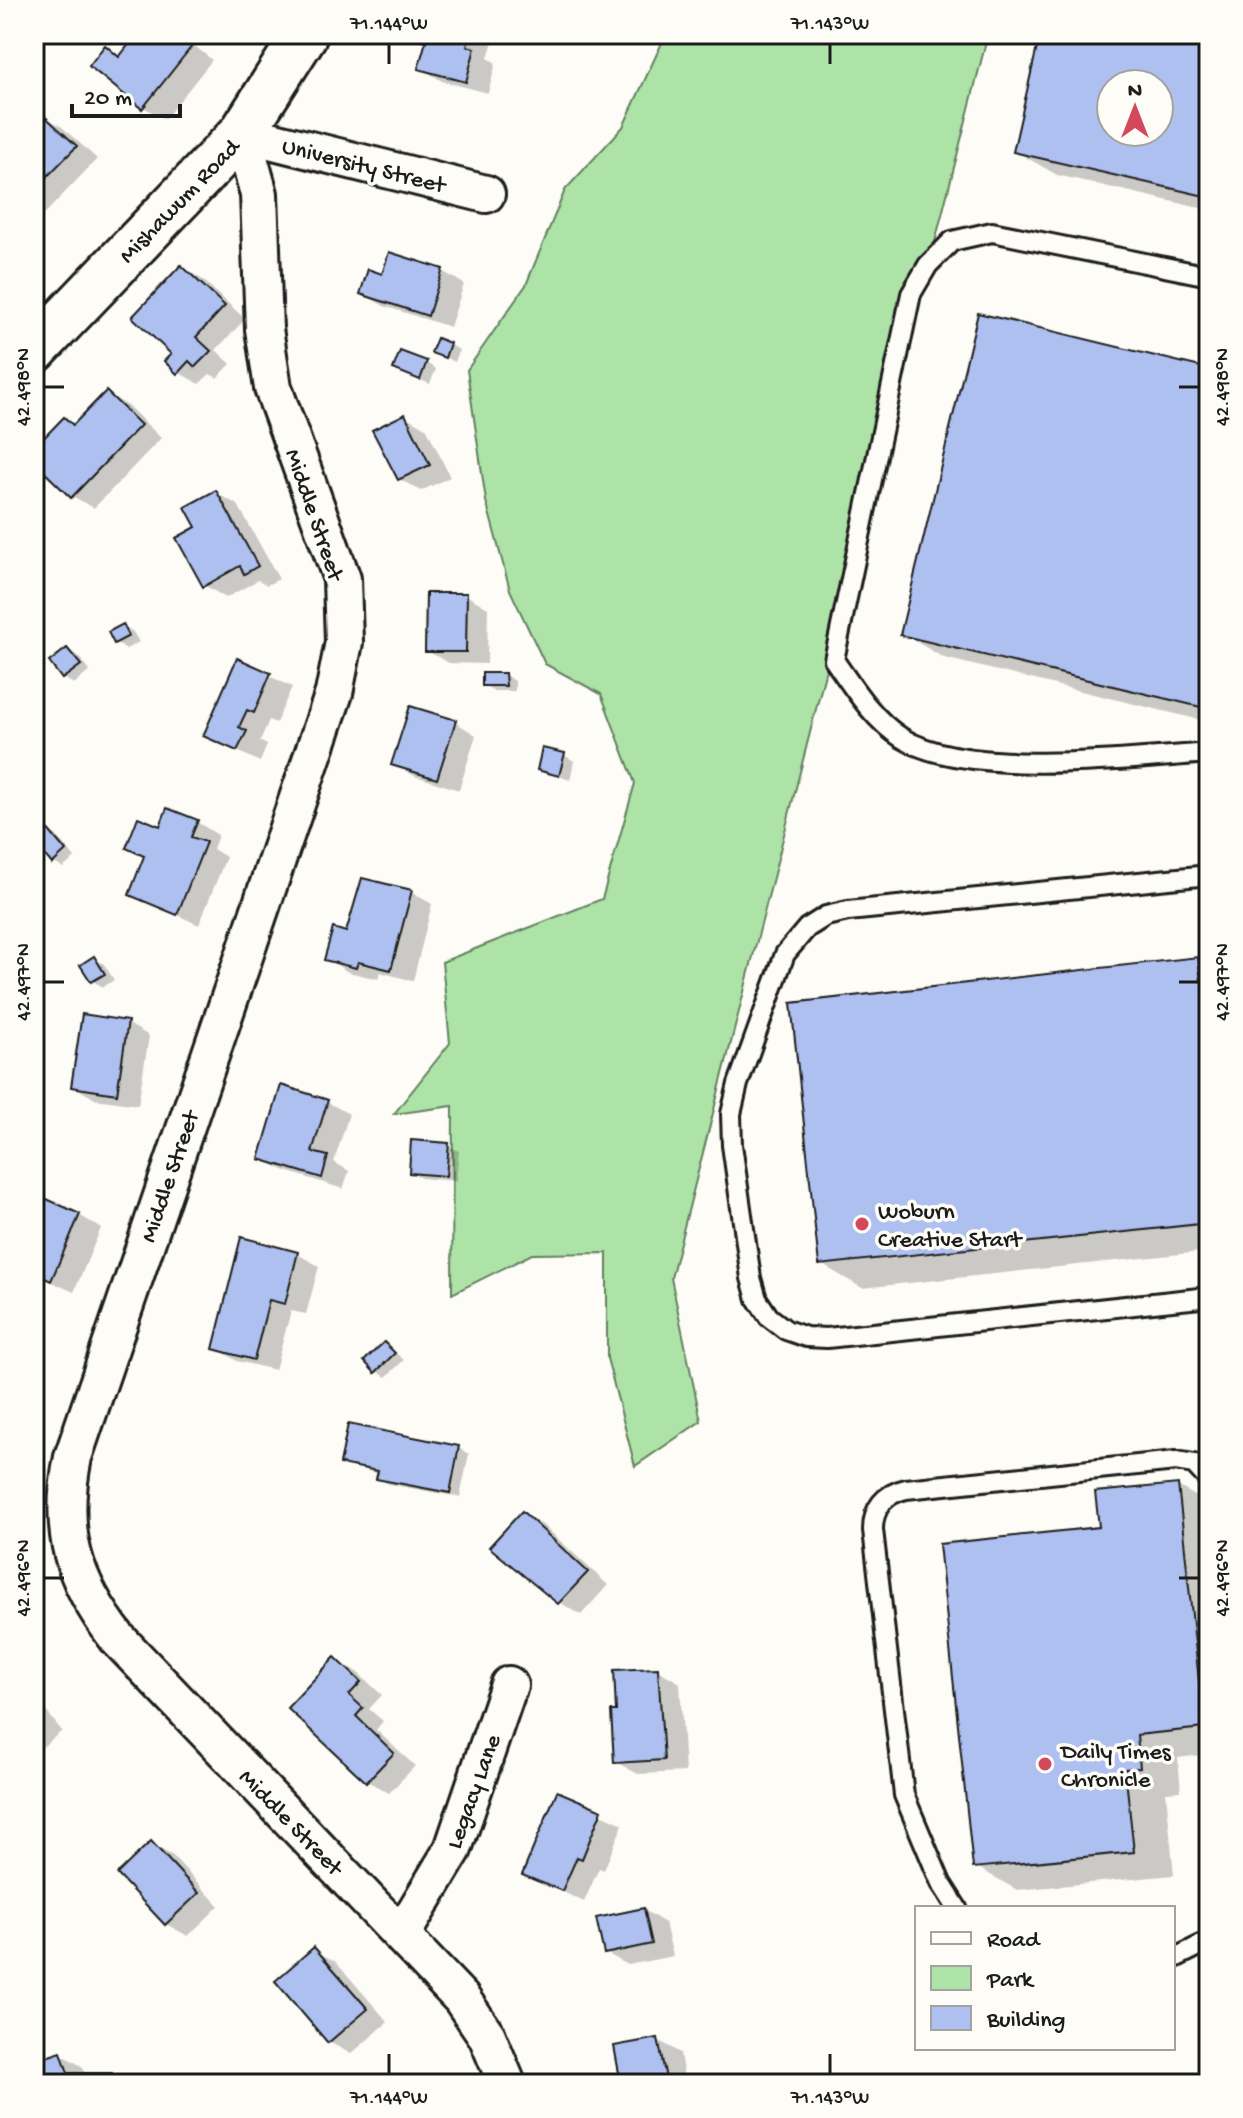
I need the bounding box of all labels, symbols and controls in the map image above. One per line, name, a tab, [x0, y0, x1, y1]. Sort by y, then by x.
text: 71.144°W	[349, 14, 428, 37]
text: 71.143°W	[790, 14, 869, 37]
scale bar	[72, 68, 180, 118]
north arrow	[1095, 68, 1175, 148]
text: N	[1128, 79, 1142, 105]
text: 20 m	[84, 85, 132, 114]
street label: Mishawum Road	[114, 133, 249, 271]
street label: University Street	[279, 133, 450, 202]
text: 42.498°N	[14, 348, 37, 426]
text: 42.498°N	[1213, 348, 1236, 426]
street label: Middle Street	[277, 445, 349, 587]
text: 42.497°N	[14, 943, 37, 1021]
text: 42.497°N	[1213, 943, 1236, 1021]
street label: Middle Street	[135, 1105, 208, 1247]
place label: Woburn Creative Start	[878, 1199, 1024, 1256]
marker: Woburn Creative Start	[853, 1215, 871, 1233]
text: 42.496°N	[14, 1539, 37, 1617]
text: 42.496°N	[1213, 1539, 1236, 1617]
street label: Legacy Lane	[441, 1730, 510, 1853]
place label: Daily Times Chronicle	[1059, 1739, 1172, 1796]
marker: Daily Times Chronicle	[1036, 1755, 1054, 1773]
street label: Middle Street	[231, 1764, 349, 1884]
legend	[915, 1906, 1175, 2050]
text: Road	[987, 1927, 1041, 1956]
text: Park	[986, 1967, 1035, 1996]
text: Building	[986, 2007, 1065, 2036]
text: 71.144°W	[349, 2088, 428, 2111]
text: 71.143°W	[790, 2088, 869, 2111]

